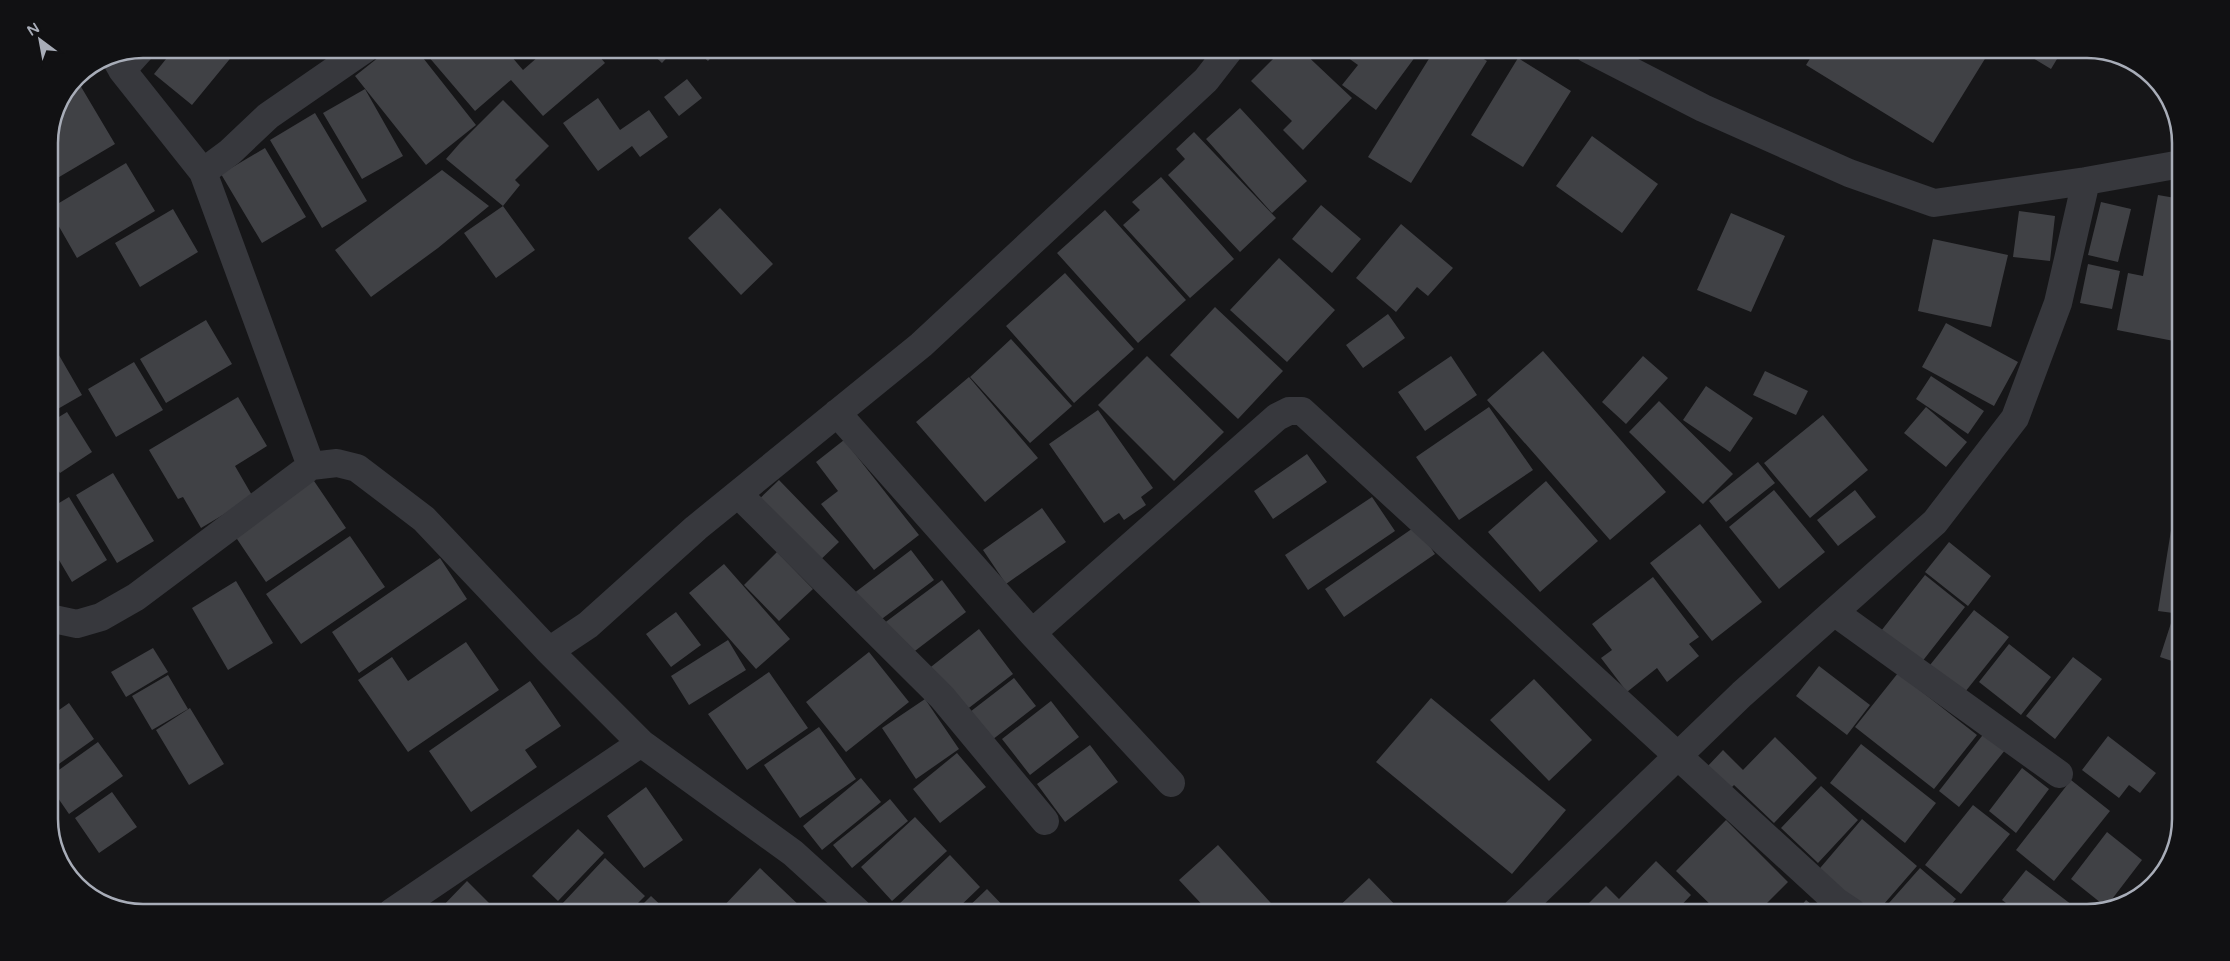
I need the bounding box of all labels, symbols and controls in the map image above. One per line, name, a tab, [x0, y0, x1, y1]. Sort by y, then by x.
north arrow	[15, 15, 65, 65]
text: N	[24, 19, 43, 40]

